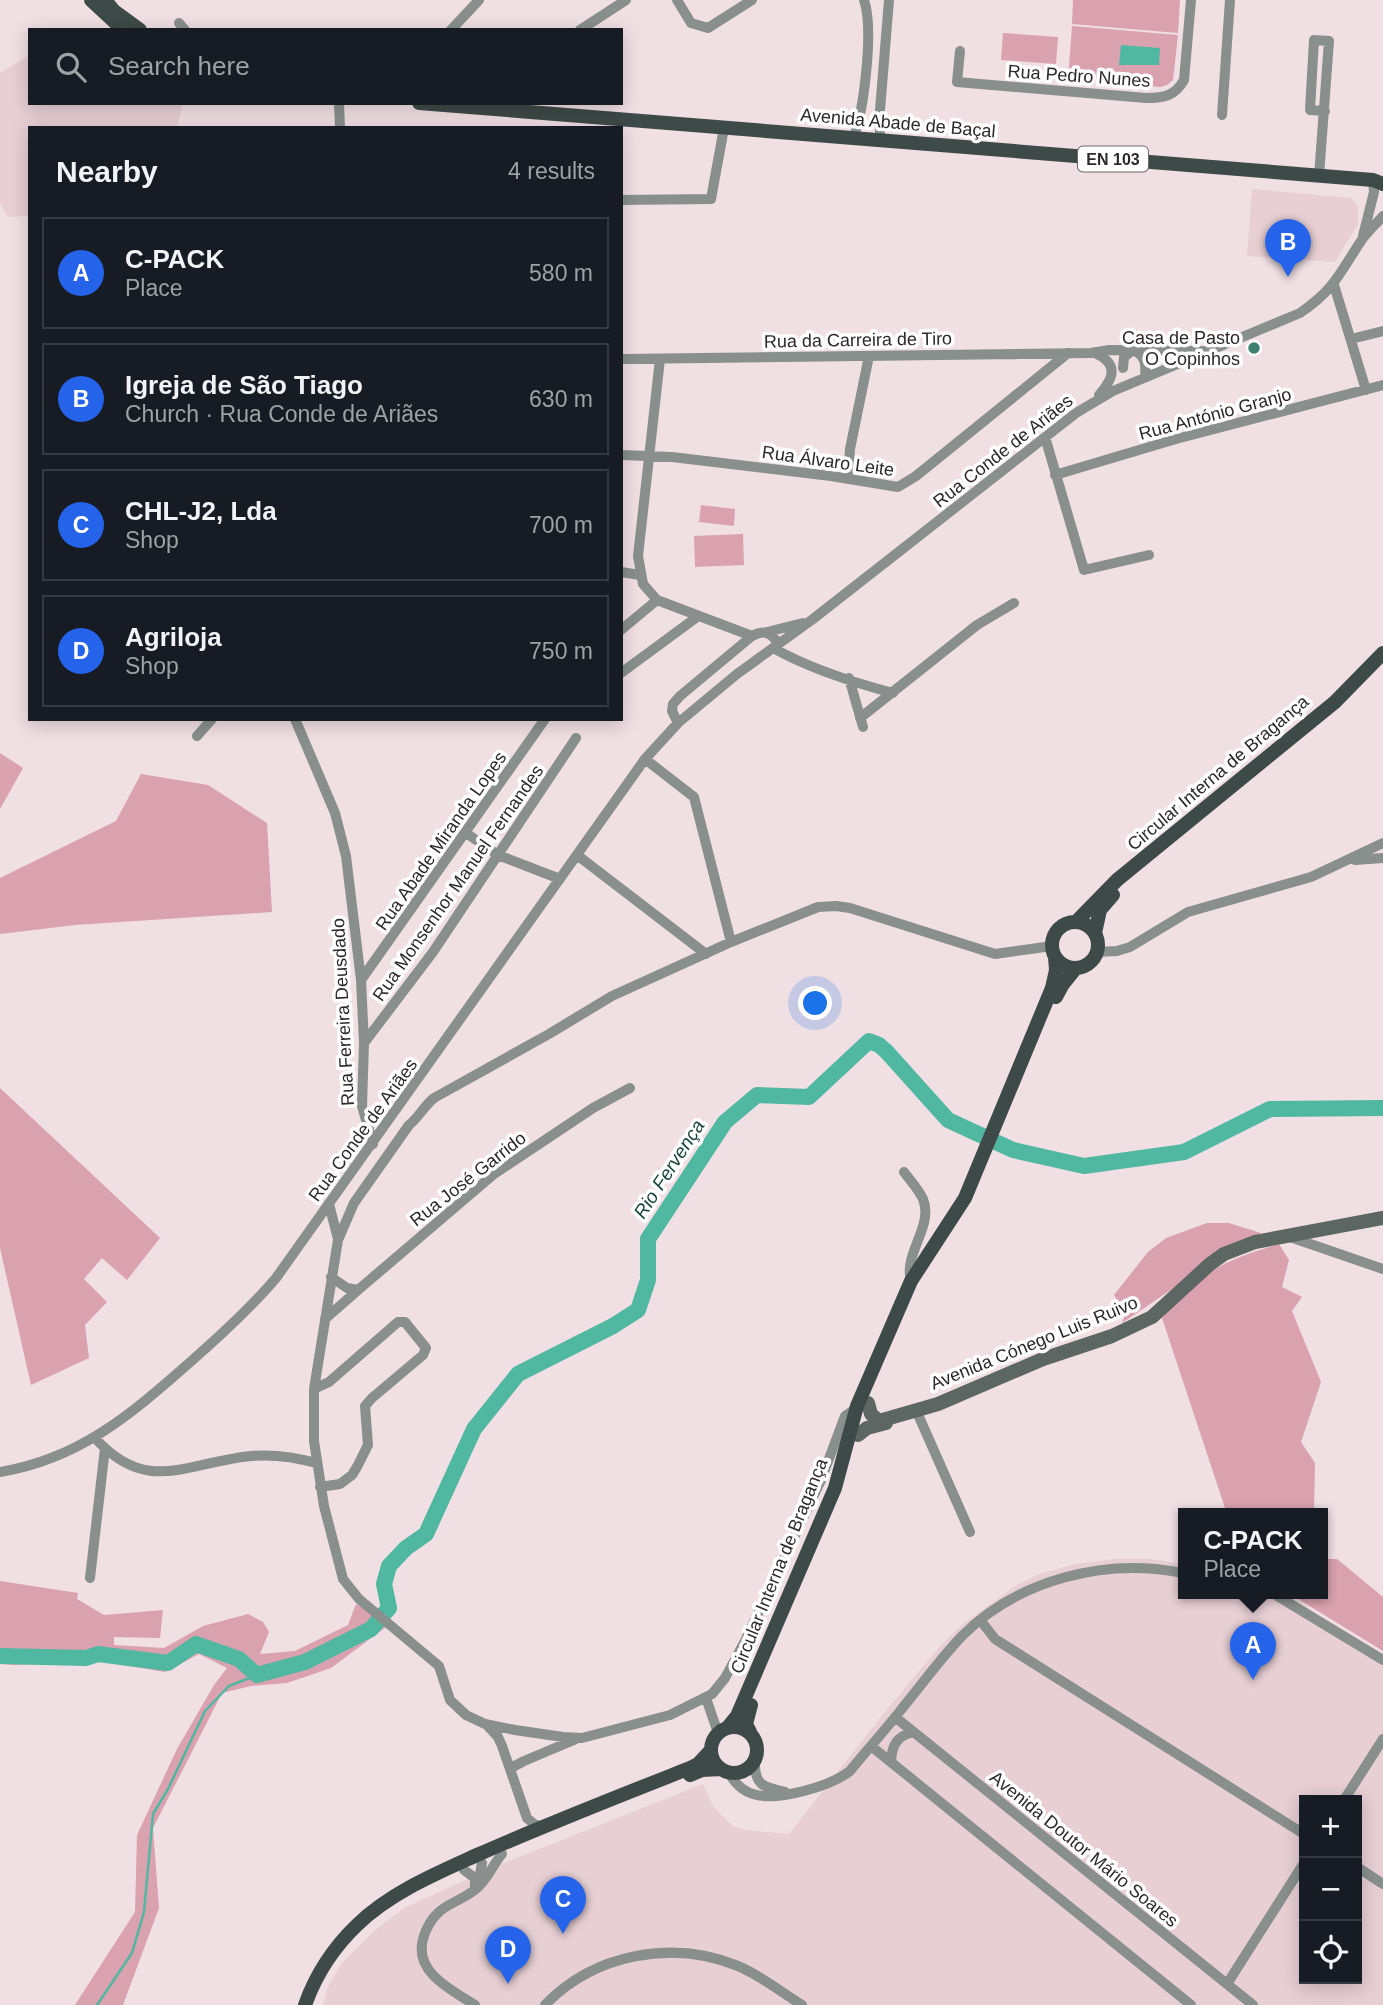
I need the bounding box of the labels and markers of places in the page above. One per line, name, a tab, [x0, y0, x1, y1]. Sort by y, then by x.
pin: B	[1265, 219, 1311, 277]
place label: Casa de Pasto O Copinhos	[1122, 328, 1240, 369]
marker: Casa de Pasto O Copinhos	[1246, 340, 1262, 356]
pin: A	[1230, 1622, 1276, 1680]
pin: C	[540, 1876, 586, 1934]
pin: D	[485, 1926, 531, 1984]

